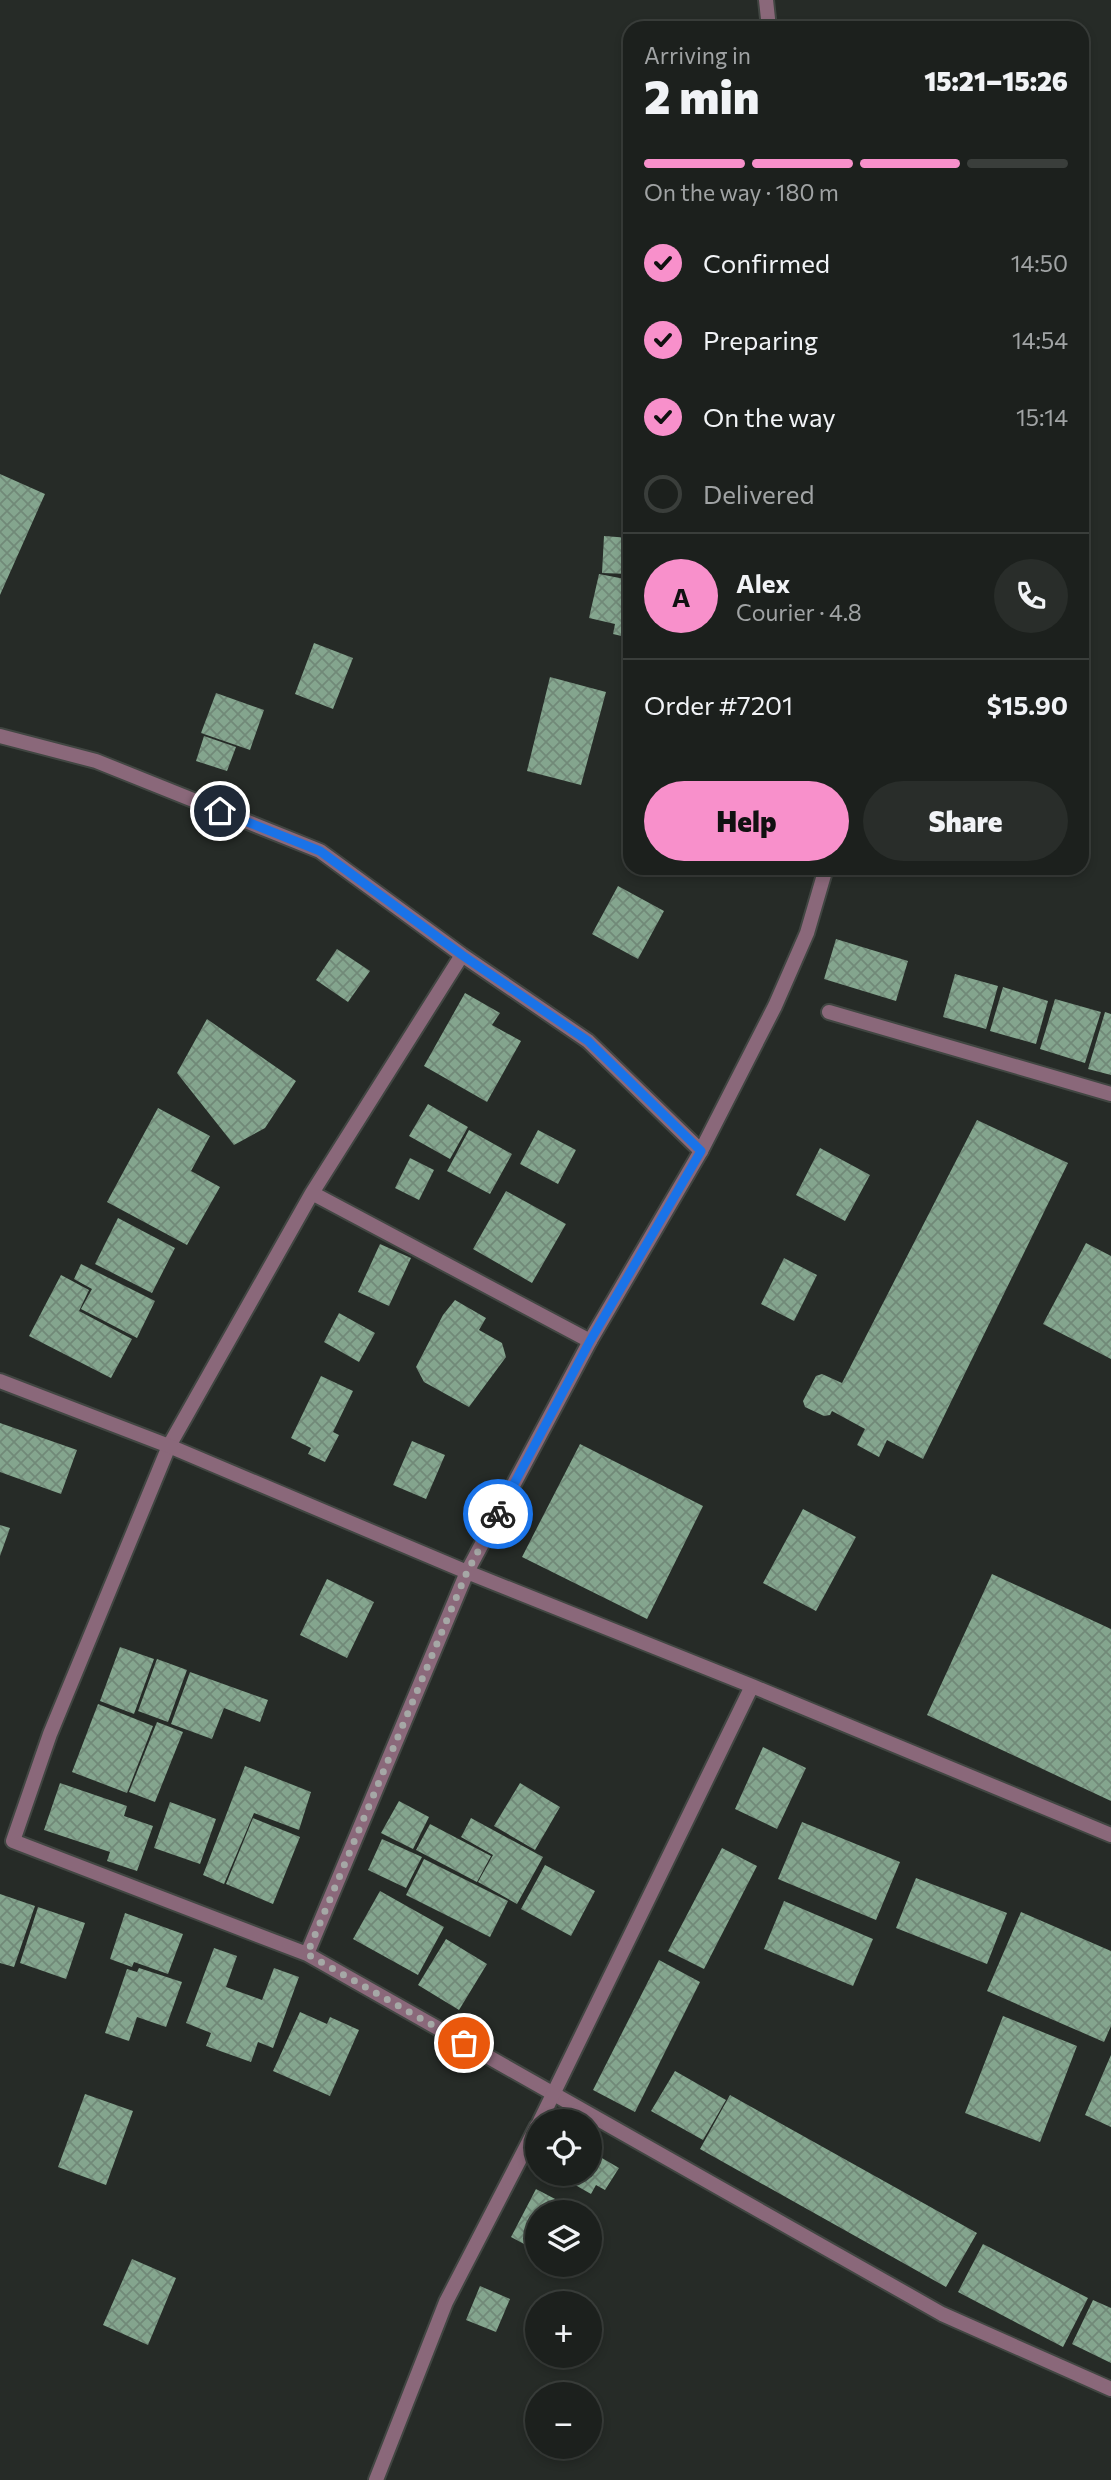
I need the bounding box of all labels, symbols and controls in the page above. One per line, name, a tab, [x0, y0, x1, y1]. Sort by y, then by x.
text: Arriving in	[644, 41, 751, 69]
text: 15:21–15:26	[924, 65, 1068, 96]
text: 2 min	[644, 67, 760, 123]
text: On the way · 180 m	[644, 178, 839, 206]
icon: check	[644, 244, 682, 282]
text: Confirmed	[703, 247, 830, 278]
text: 14:50	[1011, 249, 1068, 277]
icon: check	[644, 321, 682, 359]
text: Preparing	[703, 324, 818, 355]
text: 14:54	[1012, 326, 1068, 354]
icon: check	[644, 398, 682, 436]
text: On the way	[703, 401, 836, 432]
text: 15:14	[1016, 403, 1068, 431]
text: Delivered	[703, 478, 814, 509]
button: phone	[994, 559, 1068, 633]
text: Alex	[736, 567, 790, 598]
text: A	[672, 581, 690, 612]
text: Courier · 4.8	[736, 598, 862, 626]
text: Order #7201	[644, 689, 793, 720]
text: $15.90	[987, 689, 1068, 720]
pin	[190, 781, 250, 841]
button: Help	[644, 781, 849, 861]
button: Share	[863, 781, 1068, 861]
icon: home	[201, 792, 239, 830]
courier	[463, 1479, 533, 1549]
icon: bike	[479, 1495, 517, 1533]
pin	[434, 2013, 494, 2073]
icon: bag	[445, 2024, 483, 2062]
map controls	[525, 2109, 602, 2459]
button: locate	[525, 2109, 602, 2186]
button: layers	[525, 2200, 602, 2277]
button: +	[525, 2291, 602, 2368]
button: −	[525, 2382, 602, 2459]

